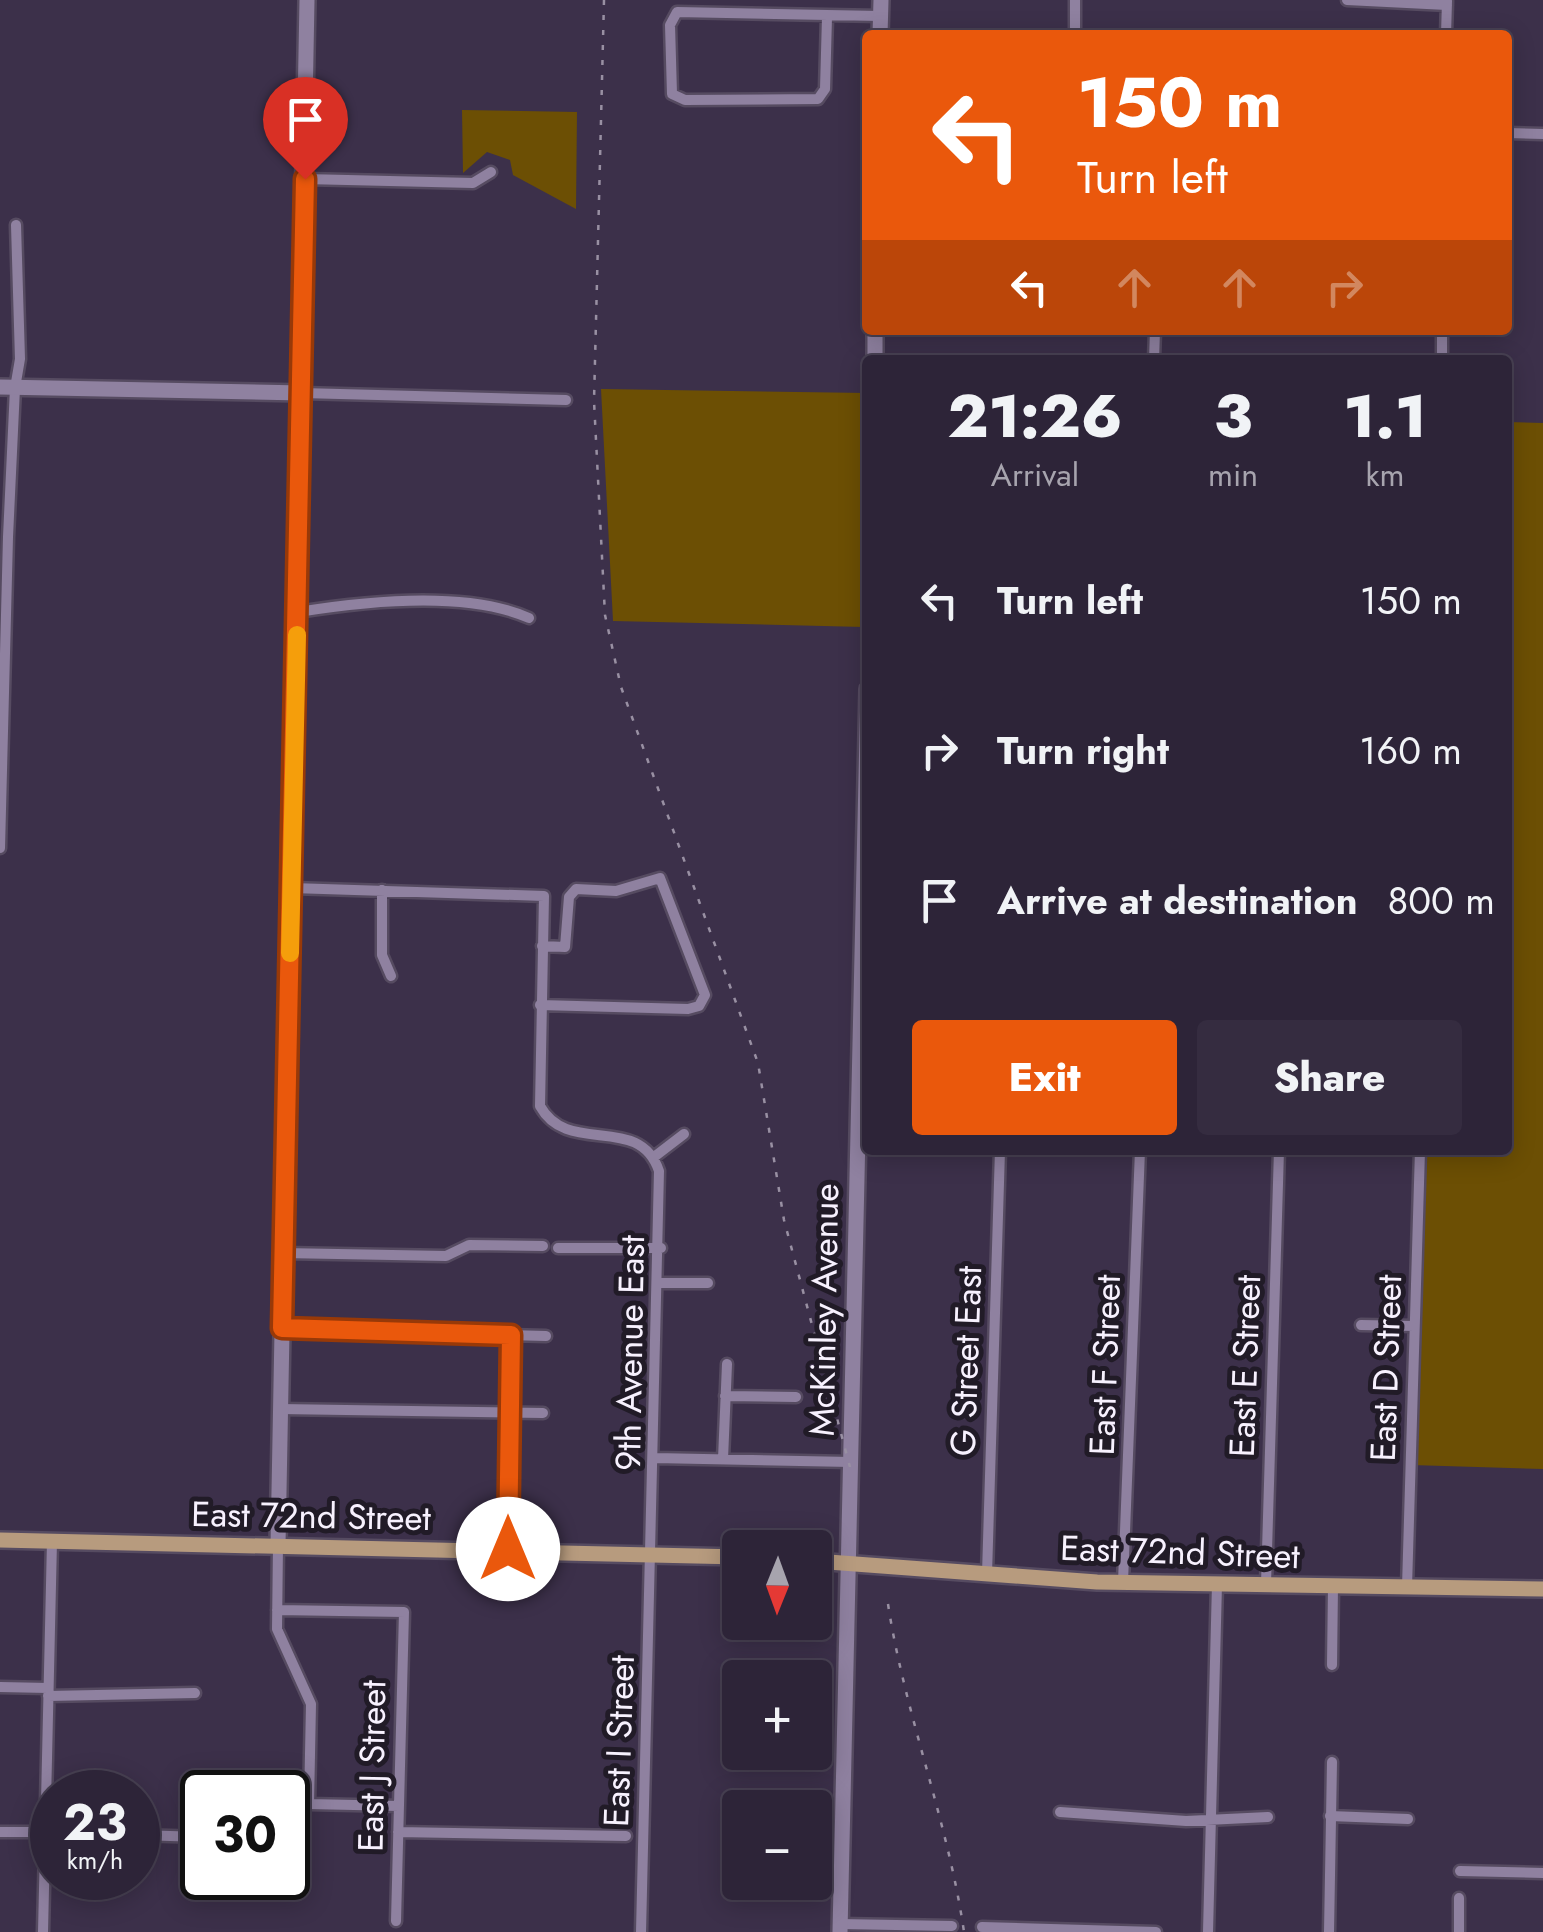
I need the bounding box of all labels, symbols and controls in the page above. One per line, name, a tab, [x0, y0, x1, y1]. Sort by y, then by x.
text: 150 m	[1077, 52, 1283, 153]
icon: left	[912, 70, 1042, 200]
pin	[263, 77, 348, 180]
icon: arrive	[278, 92, 333, 147]
text: Turn left	[1077, 145, 1228, 210]
icon: left	[1002, 260, 1057, 315]
icon: ahead	[1107, 260, 1162, 315]
icon: ahead	[1212, 260, 1267, 315]
icon: right	[1317, 260, 1372, 315]
text: 21:26	[947, 373, 1123, 460]
text: 3	[1214, 373, 1252, 460]
text: 1.1	[1344, 373, 1427, 460]
text: Arrival	[991, 452, 1079, 498]
text: min	[1208, 452, 1258, 498]
text: km	[1366, 452, 1405, 498]
icon: left	[912, 573, 967, 628]
text: Turn left	[997, 573, 1143, 628]
text: 150 m	[1360, 573, 1462, 628]
icon: right	[912, 723, 967, 778]
text: Turn right	[997, 723, 1169, 778]
text: 160 m	[1359, 723, 1462, 778]
icon: arrive	[912, 873, 967, 928]
text: Arrive at destination	[997, 873, 1358, 928]
text: 800 m	[1388, 873, 1495, 928]
button: Exit	[912, 1020, 1177, 1135]
button: Share	[1197, 1020, 1462, 1135]
street label: McKinley Avenue	[797, 1183, 851, 1437]
street label: 9th Avenue East	[603, 1234, 657, 1471]
street label: G Street East	[938, 1264, 994, 1457]
street label: East F Street	[1077, 1273, 1133, 1456]
street label: East E Street	[1217, 1273, 1273, 1458]
street label: East D Street	[1358, 1273, 1414, 1462]
street label: East 72nd Street	[191, 1489, 432, 1543]
position arrow	[456, 1497, 560, 1601]
street label: East 72nd Street	[1059, 1523, 1301, 1581]
north arrow	[722, 1530, 832, 1640]
map controls	[722, 1530, 832, 1900]
street label: East I Street	[591, 1654, 647, 1828]
button: +	[722, 1660, 832, 1770]
street label: East J Street	[346, 1679, 399, 1852]
speed limit sign: 30	[180, 1770, 310, 1900]
text: 23	[63, 1786, 127, 1859]
button: −	[722, 1790, 832, 1900]
text: km/h	[67, 1842, 123, 1878]

